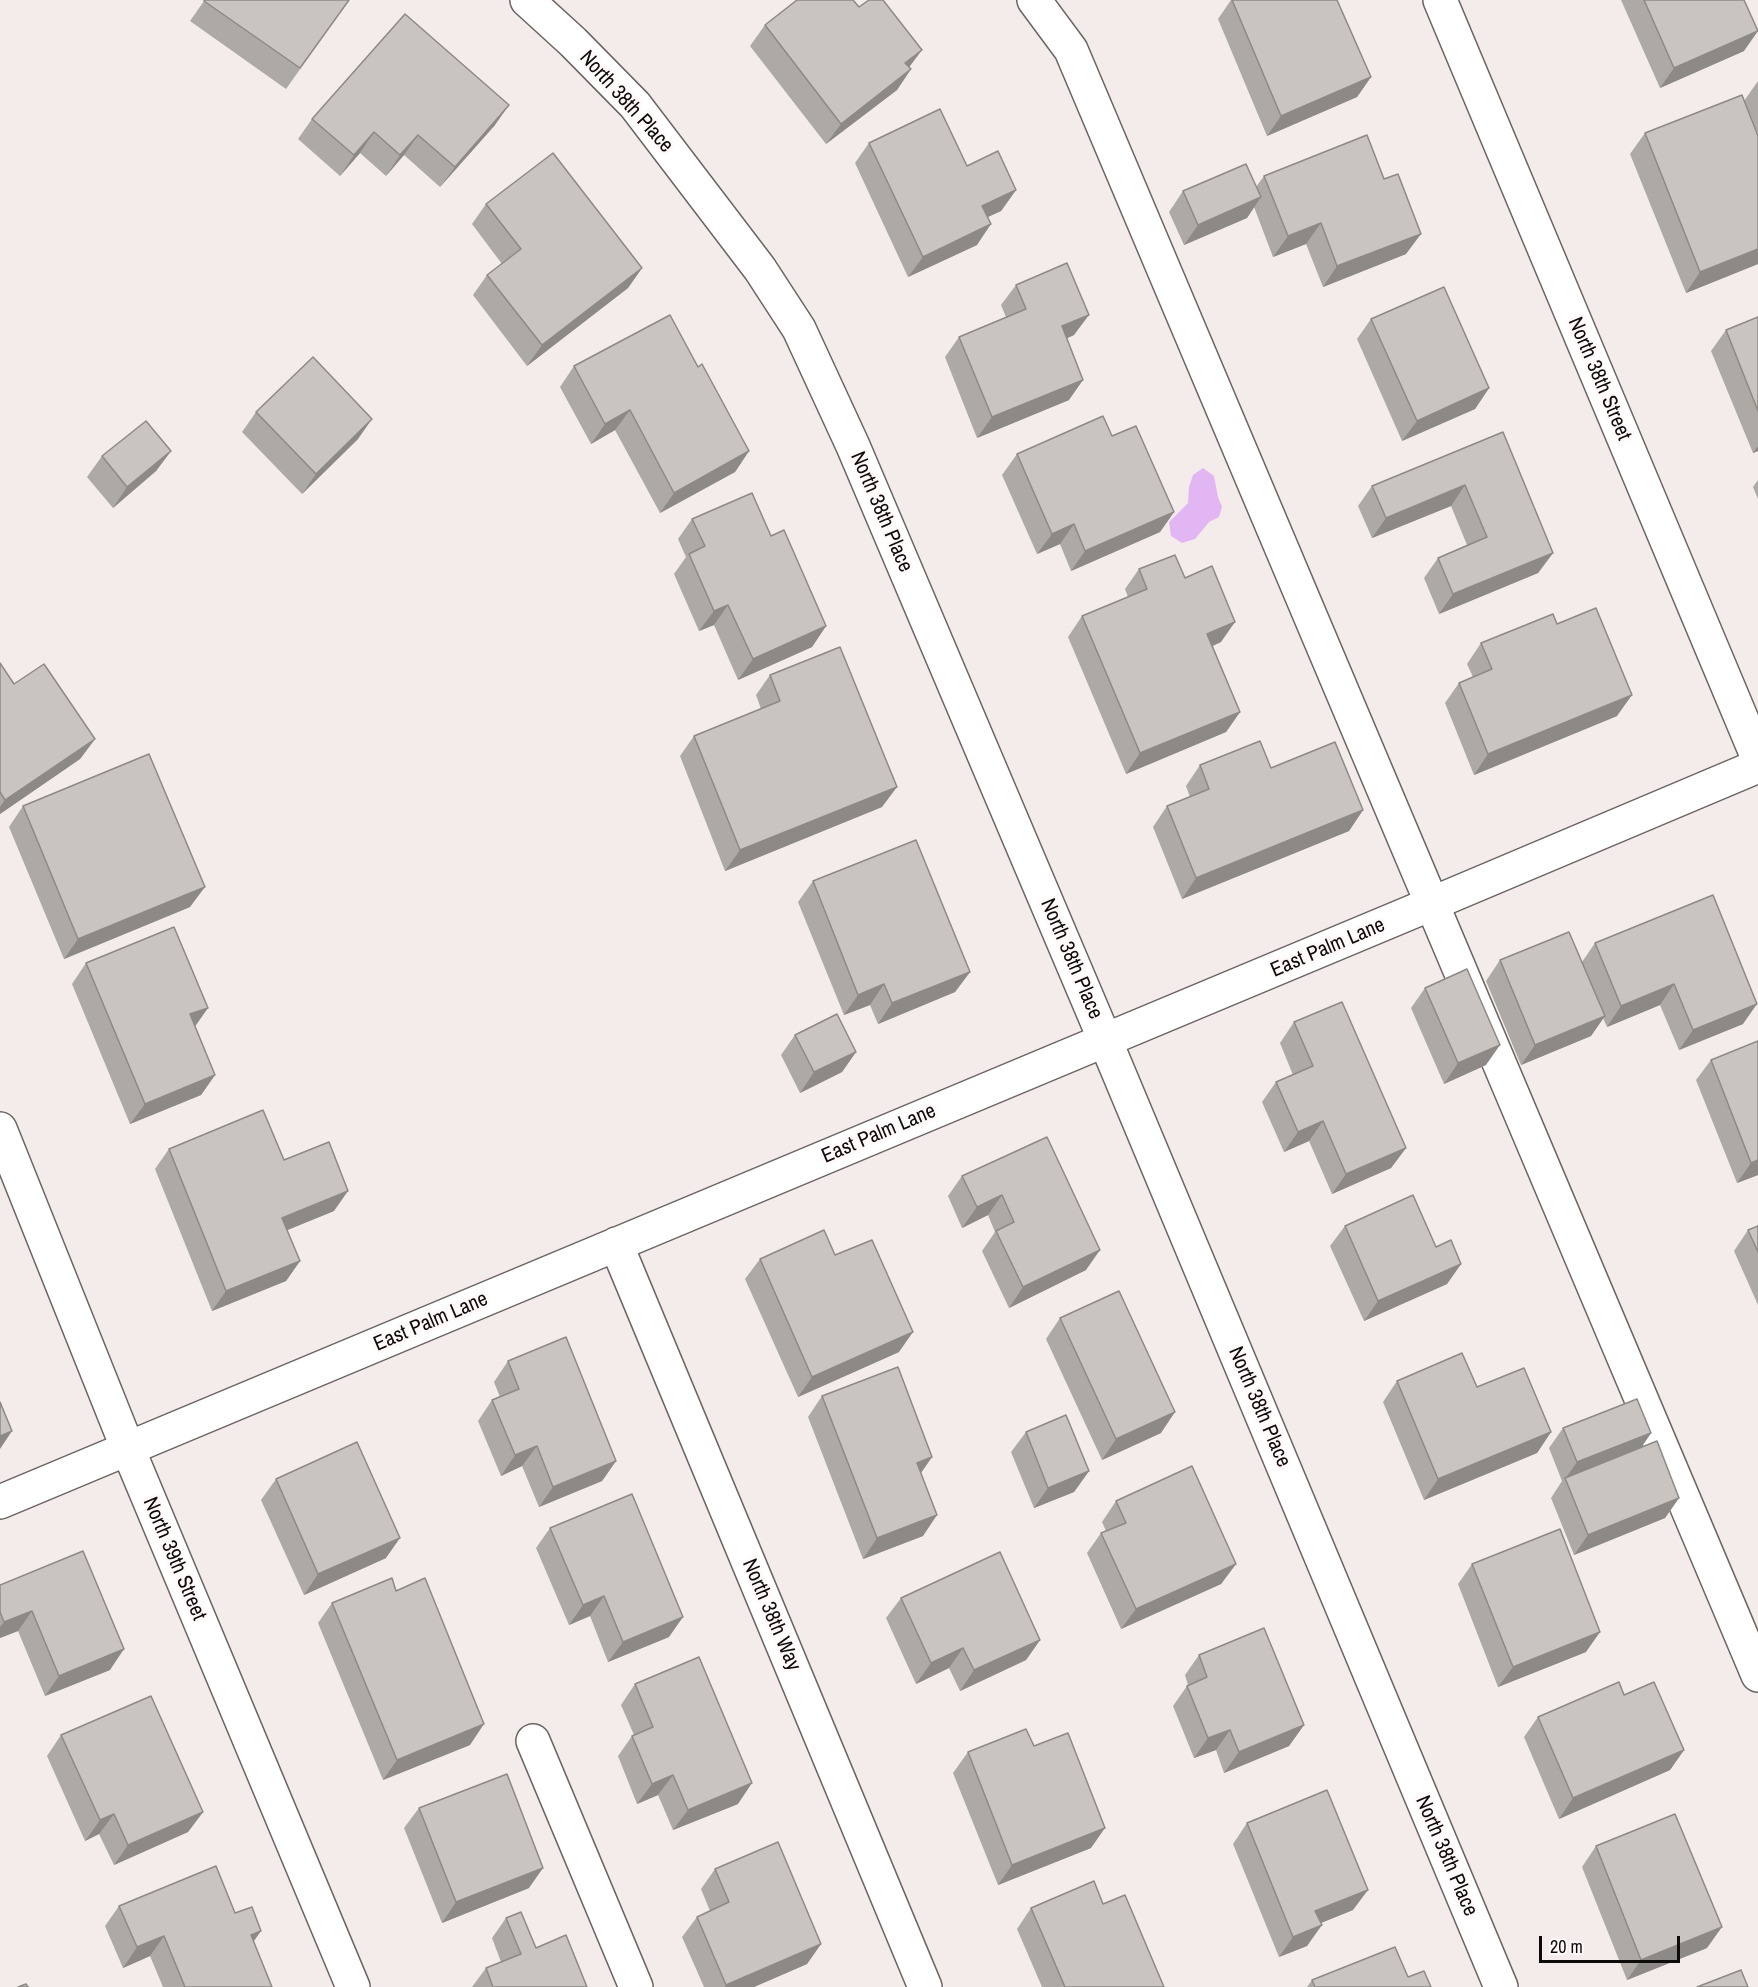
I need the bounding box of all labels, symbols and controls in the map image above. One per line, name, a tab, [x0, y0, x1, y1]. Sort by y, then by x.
street label: North 38th Place	[574, 46, 678, 158]
street label: North 38th Street	[1562, 314, 1636, 444]
street label: North 38th Place	[844, 448, 918, 576]
street label: North 38th Place	[1034, 895, 1108, 1023]
street label: East Palm Lane	[1267, 913, 1389, 983]
street label: East Palm Lane	[818, 1099, 940, 1169]
street label: East Palm Lane	[370, 1287, 492, 1357]
street label: North 38th Place	[1222, 1343, 1296, 1471]
street label: North 39th Street	[137, 1494, 211, 1624]
street label: North 38th Way	[736, 1555, 806, 1675]
street label: North 38th Place	[1409, 1792, 1483, 1920]
scale bar	[1542, 1924, 1683, 1962]
text: 20 m	[1550, 1934, 1583, 1959]

